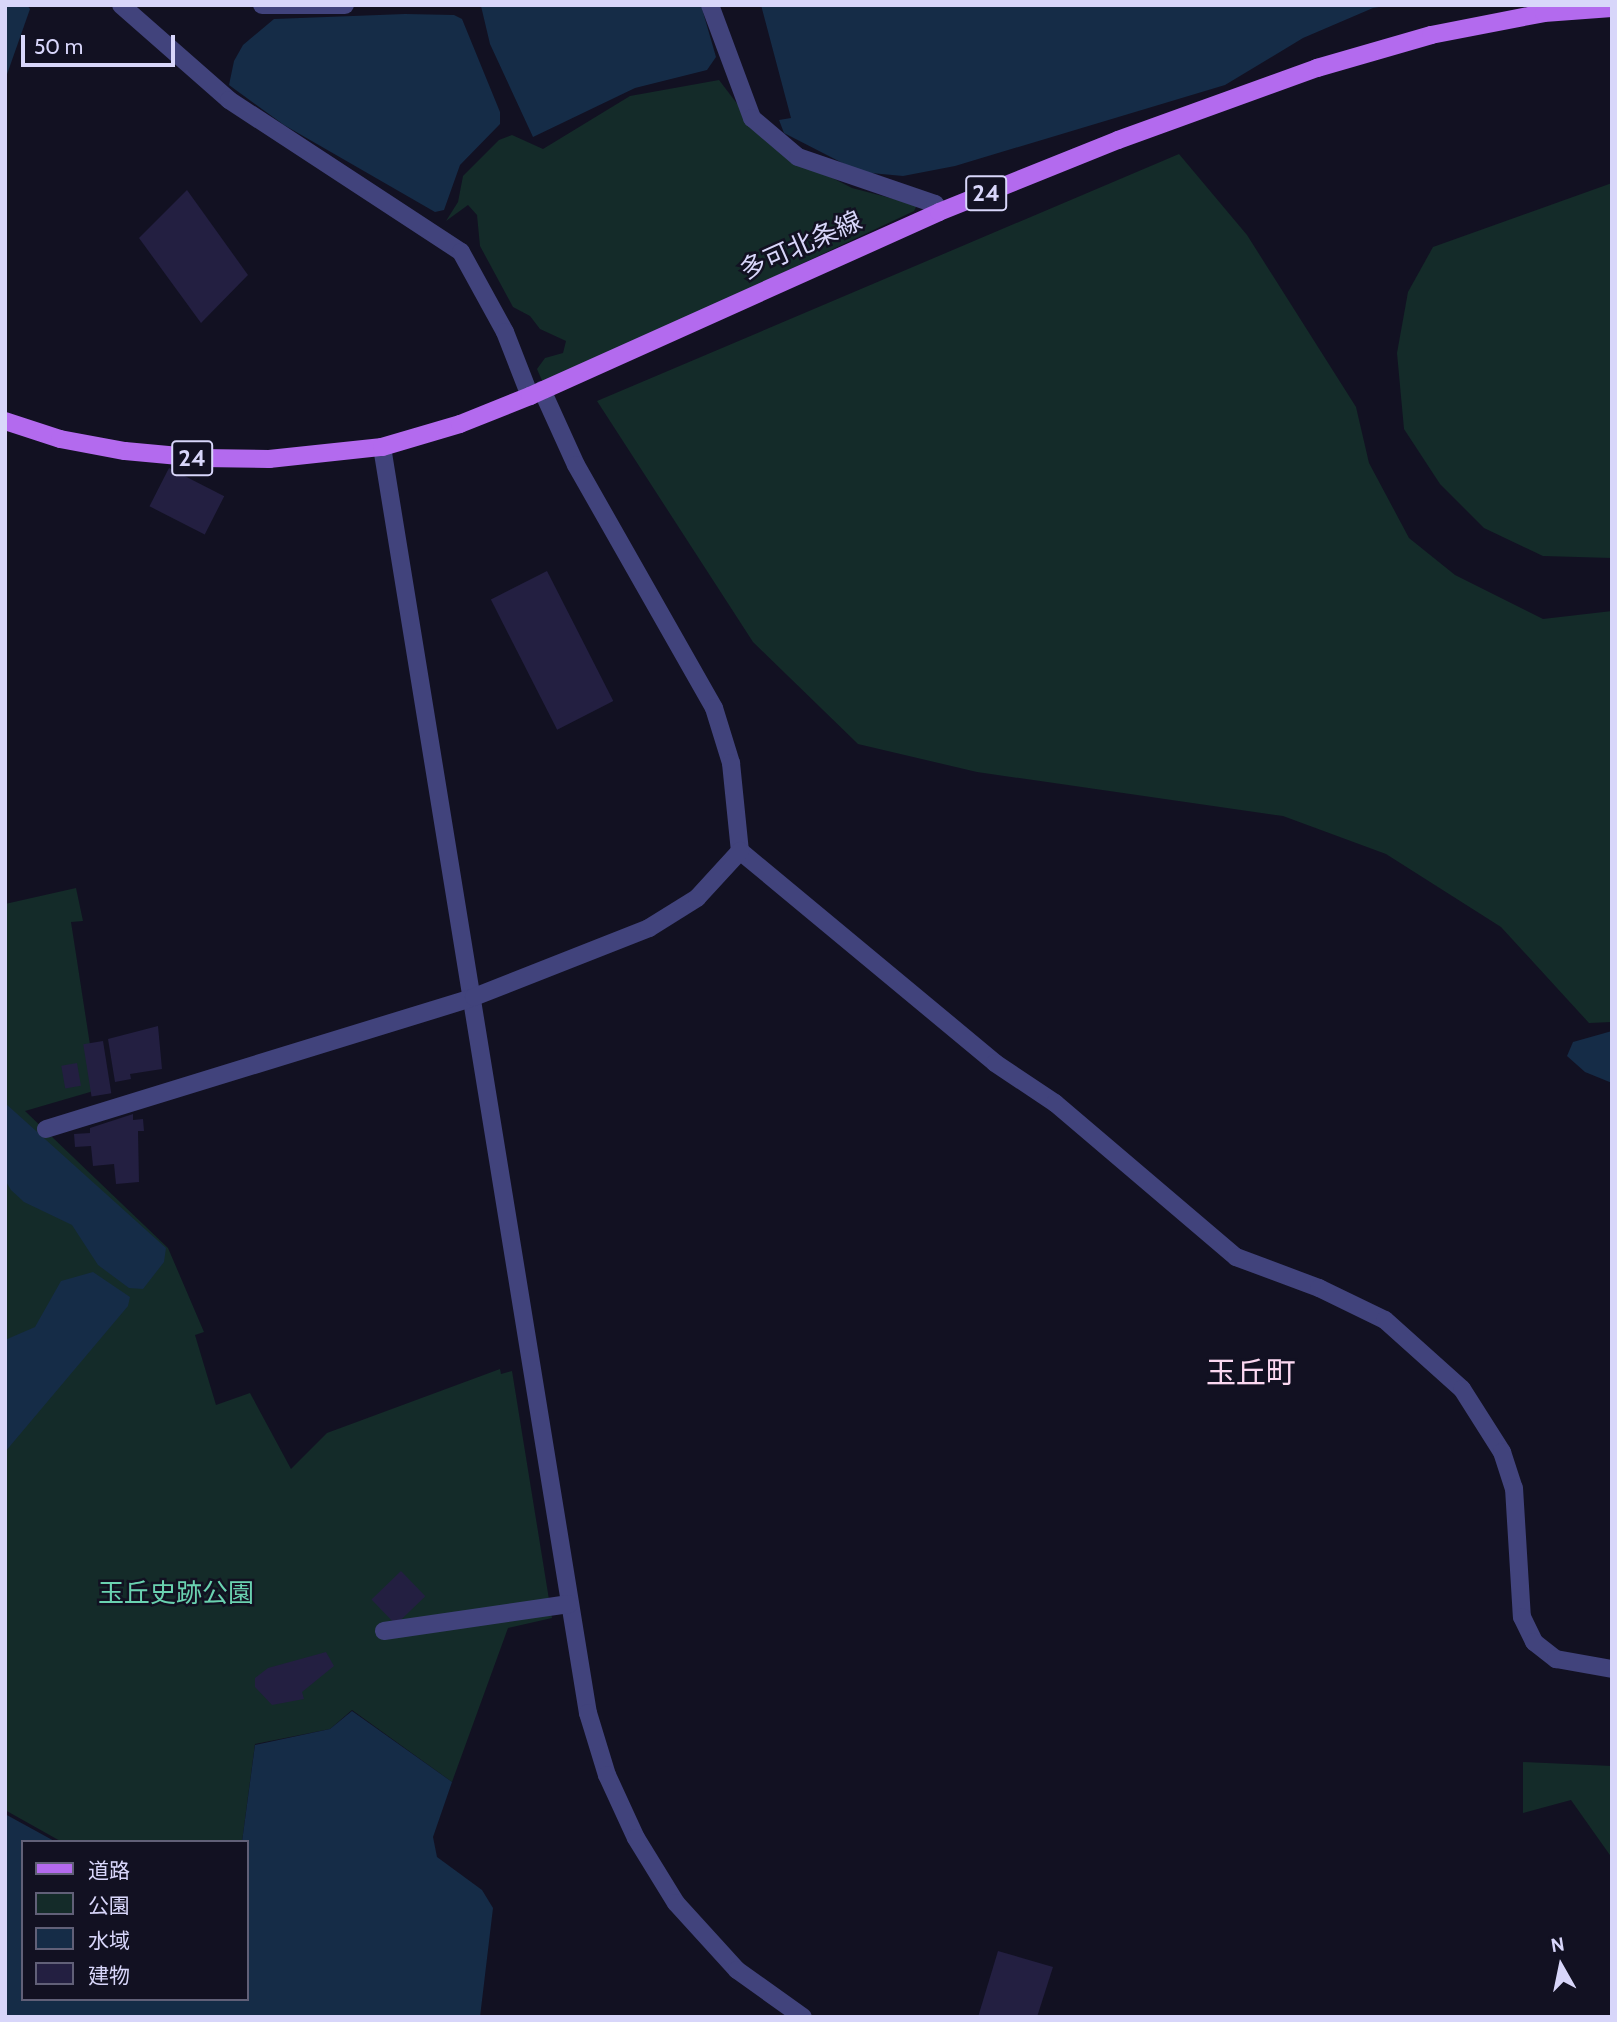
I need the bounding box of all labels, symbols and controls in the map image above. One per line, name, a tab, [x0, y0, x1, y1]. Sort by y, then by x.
scale bar	[24, 21, 178, 65]
text: 50 m	[34, 34, 83, 59]
road number: 24	[965, 173, 1007, 214]
street label: 多可北条線	[735, 205, 867, 287]
road number: 24	[171, 438, 213, 478]
district label: 玉丘町	[1206, 1355, 1296, 1391]
park label: 玉丘史跡公園	[98, 1578, 254, 1610]
legend	[21, 1840, 248, 2001]
text: 道路	[88, 1858, 130, 1883]
text: 公園	[88, 1893, 130, 1918]
text: 水域	[88, 1928, 130, 1953]
north arrow	[1526, 1931, 1596, 2001]
text: N	[1549, 1932, 1566, 1957]
text: 建物	[88, 1963, 130, 1988]

